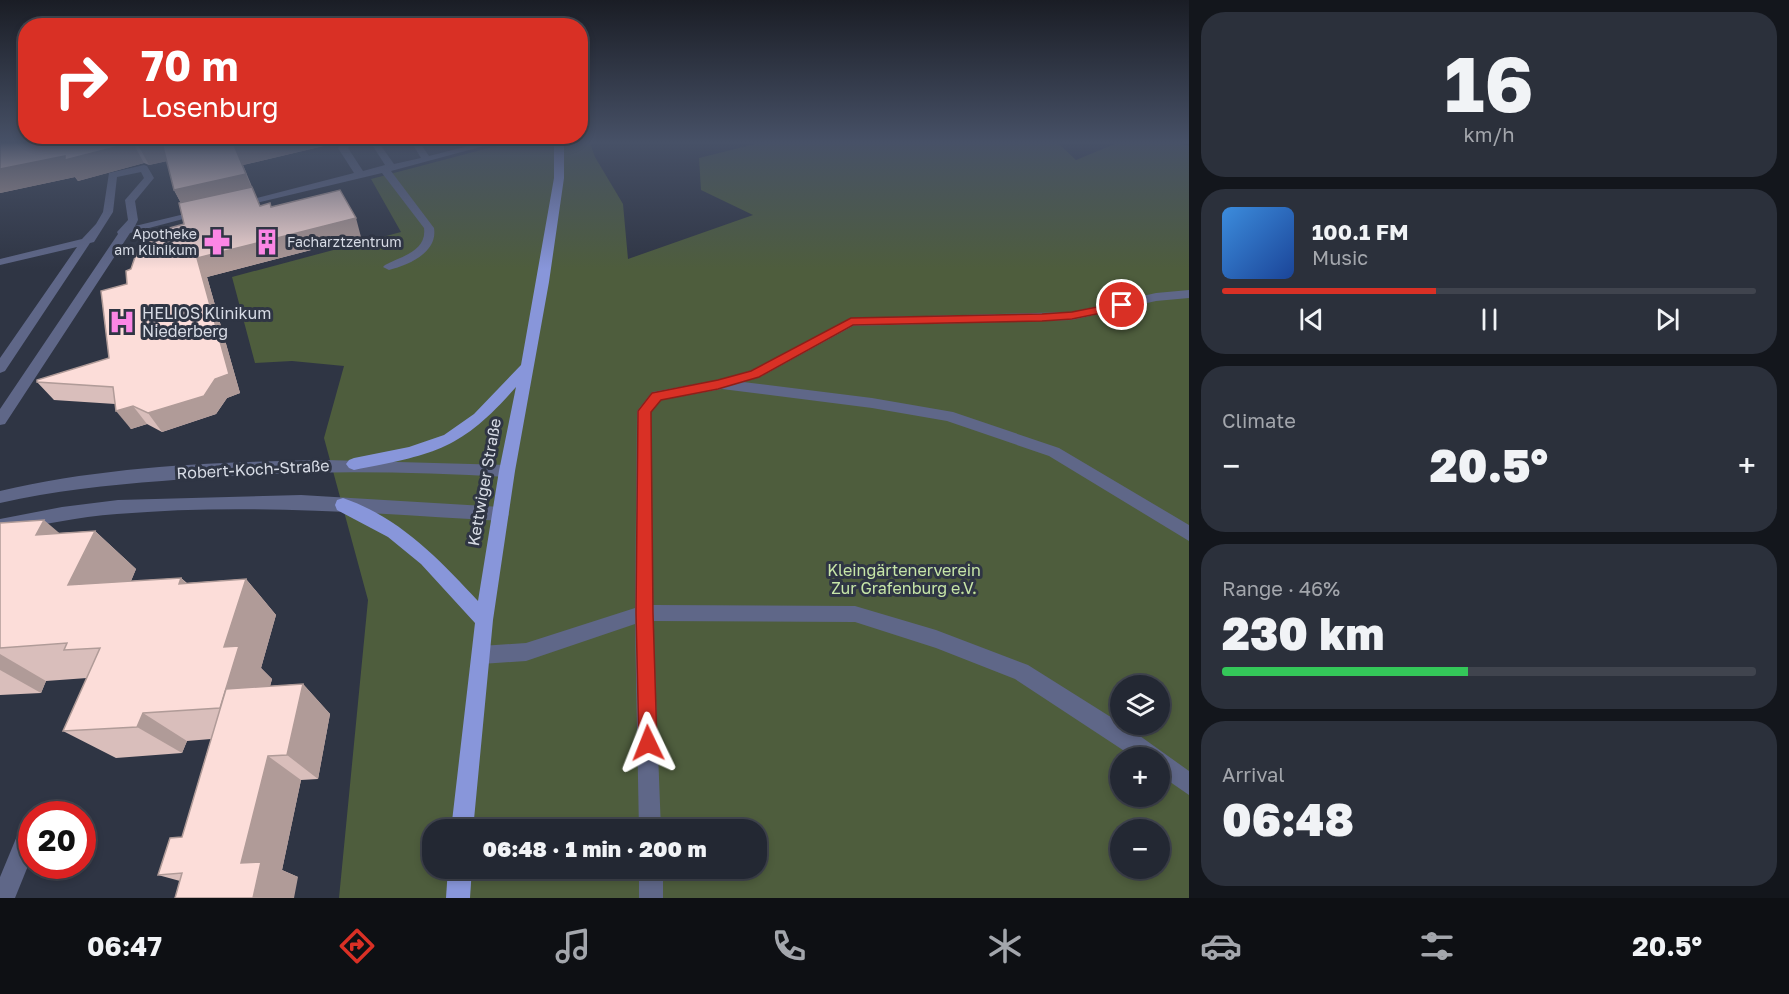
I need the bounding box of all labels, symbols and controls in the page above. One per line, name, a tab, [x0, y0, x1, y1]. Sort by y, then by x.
text: 16	[1444, 36, 1534, 129]
text: 70 m	[141, 40, 238, 90]
icon: right	[42, 42, 120, 120]
text: Losenburg	[141, 91, 279, 123]
text: km/h	[1464, 122, 1514, 146]
text: 100.1 FM	[1312, 218, 1408, 245]
place label: Apotheke am Klinikum	[114, 225, 197, 258]
pharmacy icon: Apotheke am Klinikum	[202, 227, 232, 257]
building icon: Facharztzentrum	[252, 227, 282, 257]
place label: Facharztzentrum	[287, 233, 402, 250]
text: Music	[1312, 245, 1368, 269]
pin	[1096, 279, 1147, 330]
icon: arrive	[1105, 288, 1138, 321]
place label: HELIOS Klinikum Niederberg	[142, 303, 271, 341]
icon: previous	[1295, 303, 1328, 336]
icon: pause	[1473, 303, 1506, 336]
icon: next	[1651, 303, 1684, 336]
hospital icon: HELIOS Klinikum Niederberg	[107, 307, 137, 337]
text: Climate	[1222, 408, 1296, 432]
street label: Kettwiger Straße	[463, 417, 505, 547]
text: 20.5°	[1430, 438, 1548, 492]
text: −	[1222, 446, 1240, 485]
text: +	[1738, 446, 1756, 485]
street label: Robert-Koch-Straße	[176, 455, 330, 483]
park label: Kleingärtenerverein Zur Grafenburg e.V.	[827, 560, 981, 598]
text: Range · 46%	[1222, 576, 1340, 600]
text: 230 km	[1222, 606, 1384, 660]
map controls	[1110, 675, 1170, 879]
button: layers	[1110, 675, 1170, 735]
position arrow	[616, 711, 680, 775]
button: +	[1110, 747, 1170, 807]
text: Arrival	[1222, 762, 1285, 786]
text: 06:48	[1222, 792, 1354, 846]
speed limit sign: 20	[18, 801, 96, 879]
button: −	[1110, 819, 1170, 879]
text: 06:48 · 1 min · 200 m	[482, 835, 707, 862]
icon: directions	[336, 925, 378, 967]
icon: music	[552, 925, 594, 967]
icon: phone	[768, 925, 810, 967]
icon: climate	[984, 925, 1026, 967]
icon: car	[1200, 925, 1242, 967]
icon: filters	[1416, 925, 1458, 967]
text: 06:47	[87, 930, 162, 962]
text: 20.5°	[1632, 930, 1702, 962]

